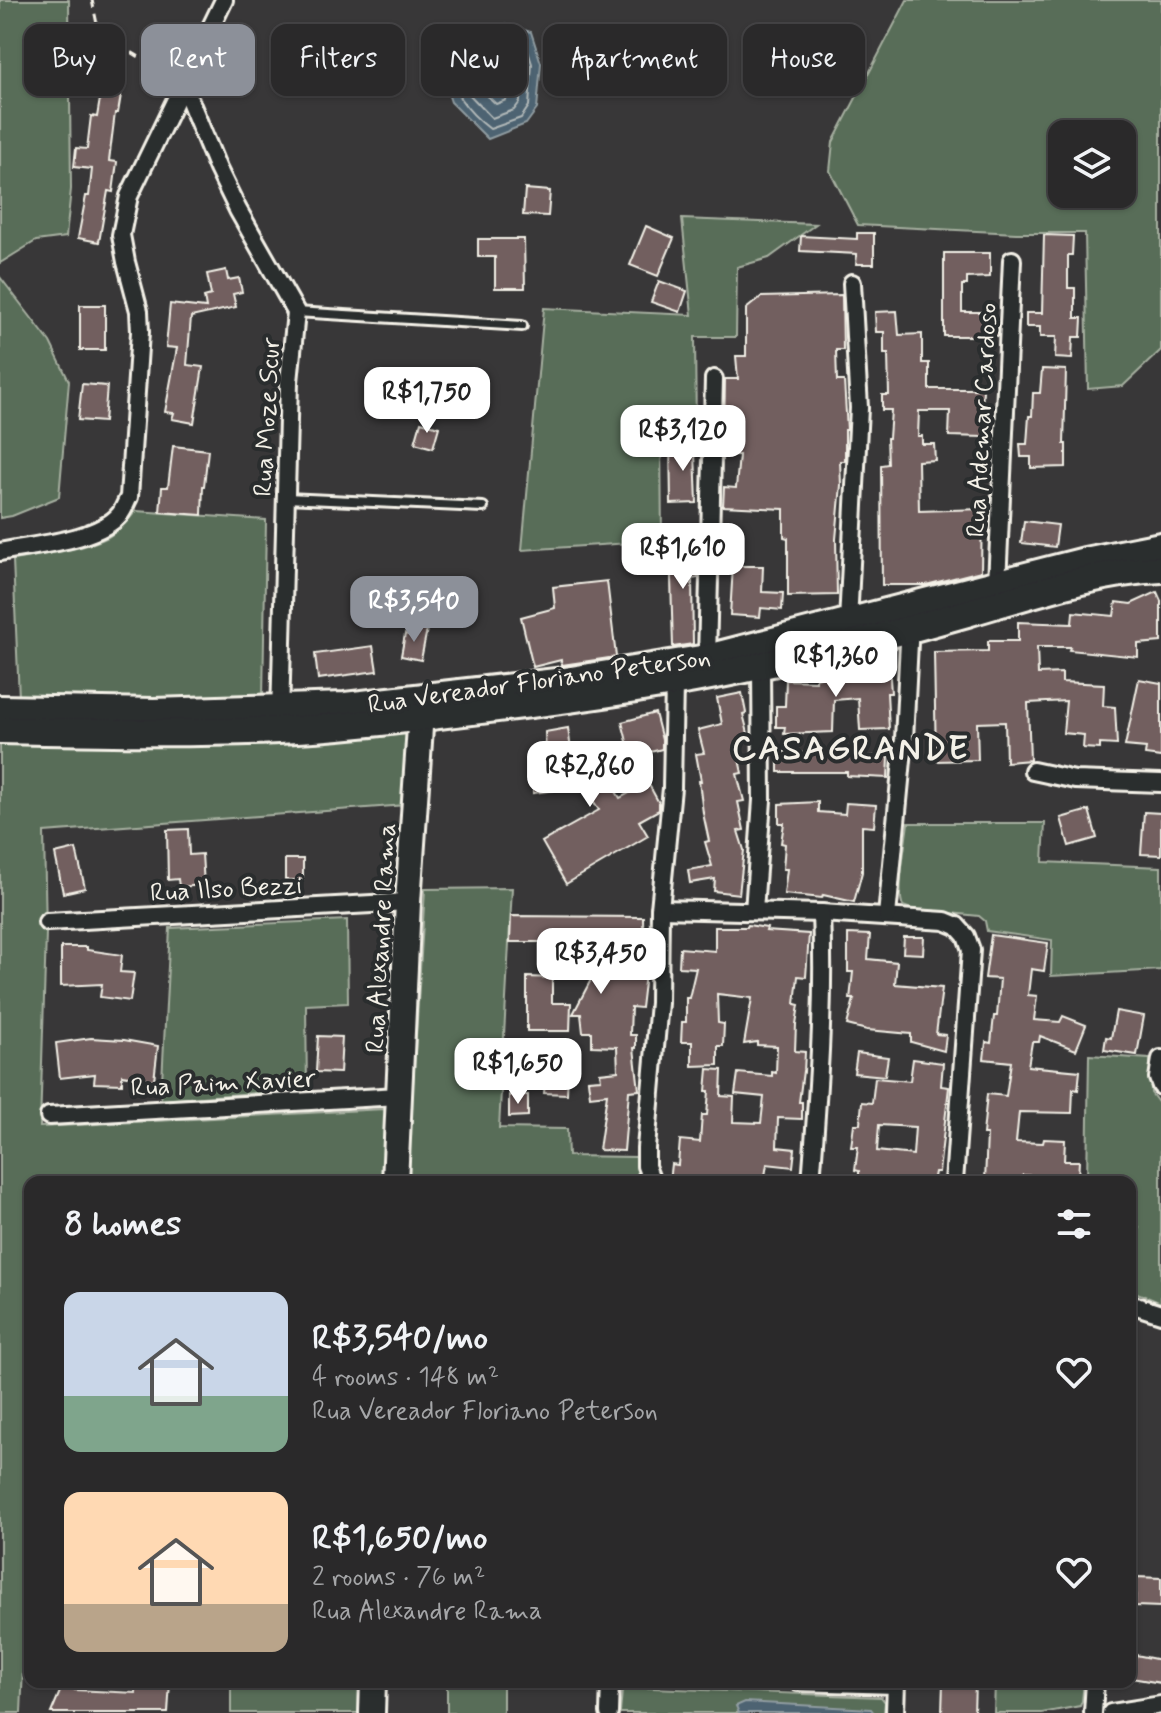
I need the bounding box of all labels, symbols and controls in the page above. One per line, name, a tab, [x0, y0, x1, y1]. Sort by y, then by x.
chip: Buy	[24, 24, 125, 96]
chip: Rent	[141, 24, 255, 96]
chip: Filters	[271, 24, 405, 96]
chip: New	[421, 24, 527, 96]
chip: Apartment	[543, 24, 727, 96]
chip: House	[743, 24, 865, 96]
map controls	[1048, 120, 1136, 208]
button: layers	[1048, 120, 1136, 208]
street label: Rua Ademar Cardoso	[960, 302, 1006, 538]
street label: Rua Moze Scur	[247, 337, 289, 497]
pin: R$1,750	[353, 367, 501, 435]
text: R$1,750	[382, 376, 472, 410]
pin: R$3,120	[609, 405, 757, 473]
text: R$3,120	[638, 414, 728, 448]
pin: R$1,610	[609, 523, 757, 591]
text: R$1,610	[640, 532, 726, 566]
pin: R$3,540	[340, 576, 488, 644]
text: R$3,540	[368, 585, 460, 619]
pin: R$1,360	[762, 631, 910, 699]
text: R$1,360	[793, 640, 879, 674]
street label: Rua Vereador Floriano Peterson	[366, 641, 713, 723]
district label: CASAGRANDE	[732, 727, 970, 772]
pin: R$2,860	[516, 741, 664, 809]
text: R$2,860	[545, 750, 635, 784]
street label: Rua Alexandre Rama	[359, 822, 405, 1054]
street label: Rua Ilso Bezzi	[149, 869, 303, 911]
pin: R$3,450	[527, 928, 675, 996]
text: R$3,450	[555, 937, 647, 971]
pin: R$1,650	[444, 1038, 592, 1106]
text: R$1,650	[472, 1047, 564, 1081]
street label: Rua Paim Xavier	[130, 1062, 317, 1106]
text: 8 homes	[64, 1202, 181, 1247]
icon: filters	[1052, 1202, 1096, 1246]
text: R$3,540/mo	[312, 1316, 488, 1361]
icon: home	[128, 1324, 224, 1420]
icon: heart	[1052, 1350, 1096, 1394]
text: 4 rooms · 148 m²	[312, 1361, 499, 1395]
text: Rua Vereador Floriano Peterson	[312, 1395, 658, 1429]
text: R$1,650/mo	[312, 1516, 488, 1561]
icon: home	[128, 1524, 224, 1620]
icon: heart	[1052, 1550, 1096, 1594]
text: 2 rooms · 76 m²	[312, 1561, 485, 1595]
text: Rua Alexandre Rama	[312, 1595, 542, 1629]

